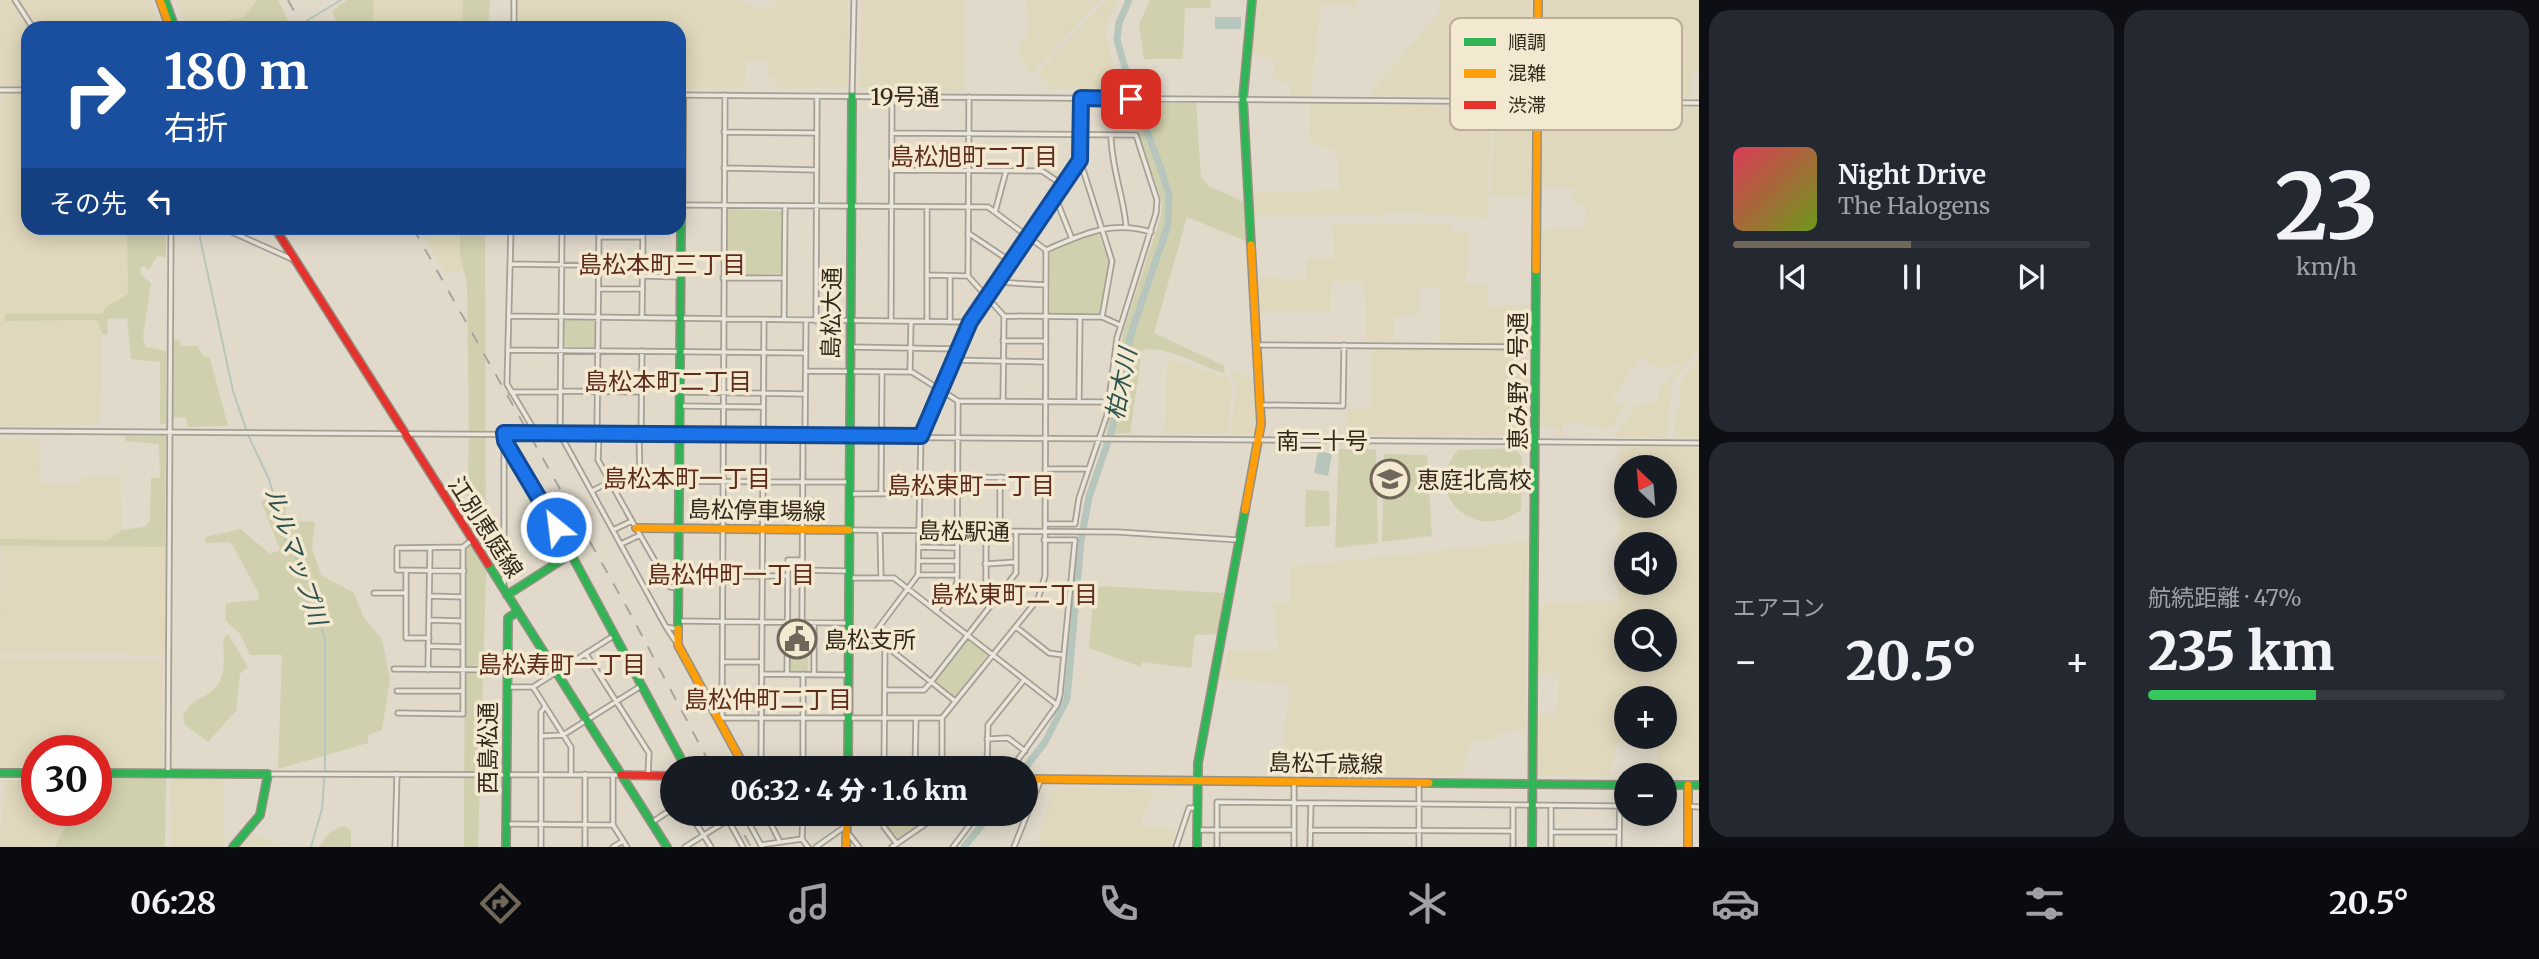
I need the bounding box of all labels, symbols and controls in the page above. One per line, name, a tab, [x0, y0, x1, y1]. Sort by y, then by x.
legend	[1450, 18, 1682, 130]
text: 順調	[1508, 30, 1546, 54]
text: 180 m	[164, 41, 309, 102]
icon: right	[49, 49, 140, 140]
text: 混雑	[1508, 61, 1546, 85]
pin	[1101, 69, 1161, 129]
icon: arrive	[1112, 80, 1150, 118]
street label: 19号通	[870, 82, 940, 111]
text: 渋滞	[1508, 93, 1546, 117]
text: 右折	[164, 108, 228, 148]
district label: 島松旭町二丁目	[890, 141, 1058, 172]
text: 23	[2275, 149, 2378, 264]
text: Night Drive	[1838, 158, 1986, 191]
icon: left	[141, 182, 179, 220]
text: その先	[49, 187, 127, 220]
text: The Halogens	[1838, 191, 1990, 220]
district label: 島松本町三丁目	[578, 249, 746, 280]
text: km/h	[2296, 252, 2357, 281]
icon: previous	[1774, 258, 1812, 296]
icon: pause	[1893, 258, 1931, 296]
icon: next	[2012, 258, 2050, 296]
street label: 島松大通	[816, 267, 846, 359]
street label: 恵み野２号通	[1503, 312, 1532, 450]
water label: 柏木川	[1099, 343, 1144, 422]
district label: 島松本町二丁目	[584, 366, 752, 397]
street label: 南二十号	[1276, 426, 1368, 455]
north arrow	[1614, 455, 1676, 518]
map controls	[1614, 455, 1677, 826]
school or university icon: 恵庭北高校	[1369, 458, 1411, 500]
district label: 島松本町一丁目	[603, 463, 771, 494]
place label: 恵庭北高校	[1417, 465, 1532, 494]
district label: 島松東町一丁目	[887, 470, 1055, 501]
street label: 江別恵庭線	[443, 471, 529, 583]
water label: ルルマップ川	[258, 483, 335, 632]
position arrow	[519, 490, 593, 564]
street label: 島松停車場線	[688, 494, 826, 526]
street label: 島松駅通	[918, 516, 1010, 546]
button: sound	[1614, 532, 1677, 595]
district label: 島松仲町一丁目	[647, 559, 815, 590]
district label: 島松東町二丁目	[930, 579, 1098, 610]
text: 航続距離 · 47%	[2148, 583, 2302, 612]
text: エアコン	[1733, 593, 1825, 622]
button: search	[1614, 609, 1677, 672]
public building icon: 島松支所	[776, 618, 818, 660]
text: 235 km	[2148, 619, 2334, 684]
place label: 島松支所	[824, 625, 916, 654]
text: 20.5°	[1846, 629, 1977, 694]
text: −	[1733, 638, 1758, 685]
text: +	[2065, 638, 2090, 685]
district label: 島松寿町一丁目	[478, 649, 646, 680]
district label: 島松仲町二丁目	[684, 684, 852, 715]
button: +	[1614, 686, 1677, 749]
street label: 西島松通	[473, 702, 502, 794]
speed limit sign: 30	[21, 735, 112, 826]
street label: 島松千歳線	[1268, 747, 1384, 779]
button: −	[1614, 763, 1677, 826]
text: 06:32 · 4 分 · 1.6 km	[731, 774, 967, 807]
icon: directions	[476, 879, 525, 928]
icon: music	[785, 879, 834, 928]
icon: phone	[1094, 879, 1143, 928]
icon: climate	[1403, 879, 1452, 928]
icon: car	[1711, 879, 1760, 928]
icon: filters	[2020, 879, 2069, 928]
text: 06:28	[130, 883, 216, 923]
text: 20.5°	[2329, 883, 2409, 923]

